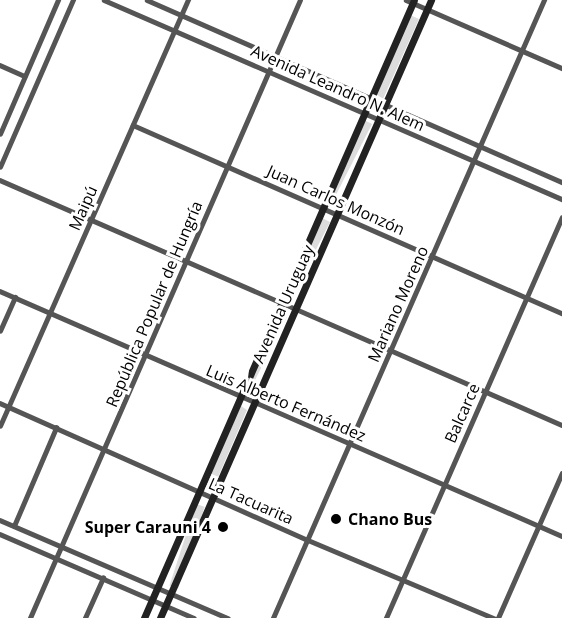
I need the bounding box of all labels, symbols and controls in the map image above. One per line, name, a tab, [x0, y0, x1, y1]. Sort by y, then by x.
street label: Avenida Leandro N. Alem	[248, 41, 428, 135]
street label: Juan Carlos Monzón	[264, 161, 408, 239]
street label: Maipú	[65, 183, 101, 233]
street label: República Popular de Hungría	[102, 198, 206, 410]
street label: Avenida Uruguay	[248, 242, 318, 366]
street label: Mariano Moreno	[364, 243, 432, 365]
street label: Luis Alberto Fernández	[203, 361, 369, 445]
street label: Balcarce	[440, 380, 484, 446]
street label: La Tacuarita	[206, 474, 296, 528]
place label: Chano Bus	[348, 509, 432, 529]
marker: Chano Bus	[329, 512, 343, 526]
place label: Super Carauni 4	[85, 517, 211, 537]
marker: Super Carauni 4	[216, 520, 230, 534]

